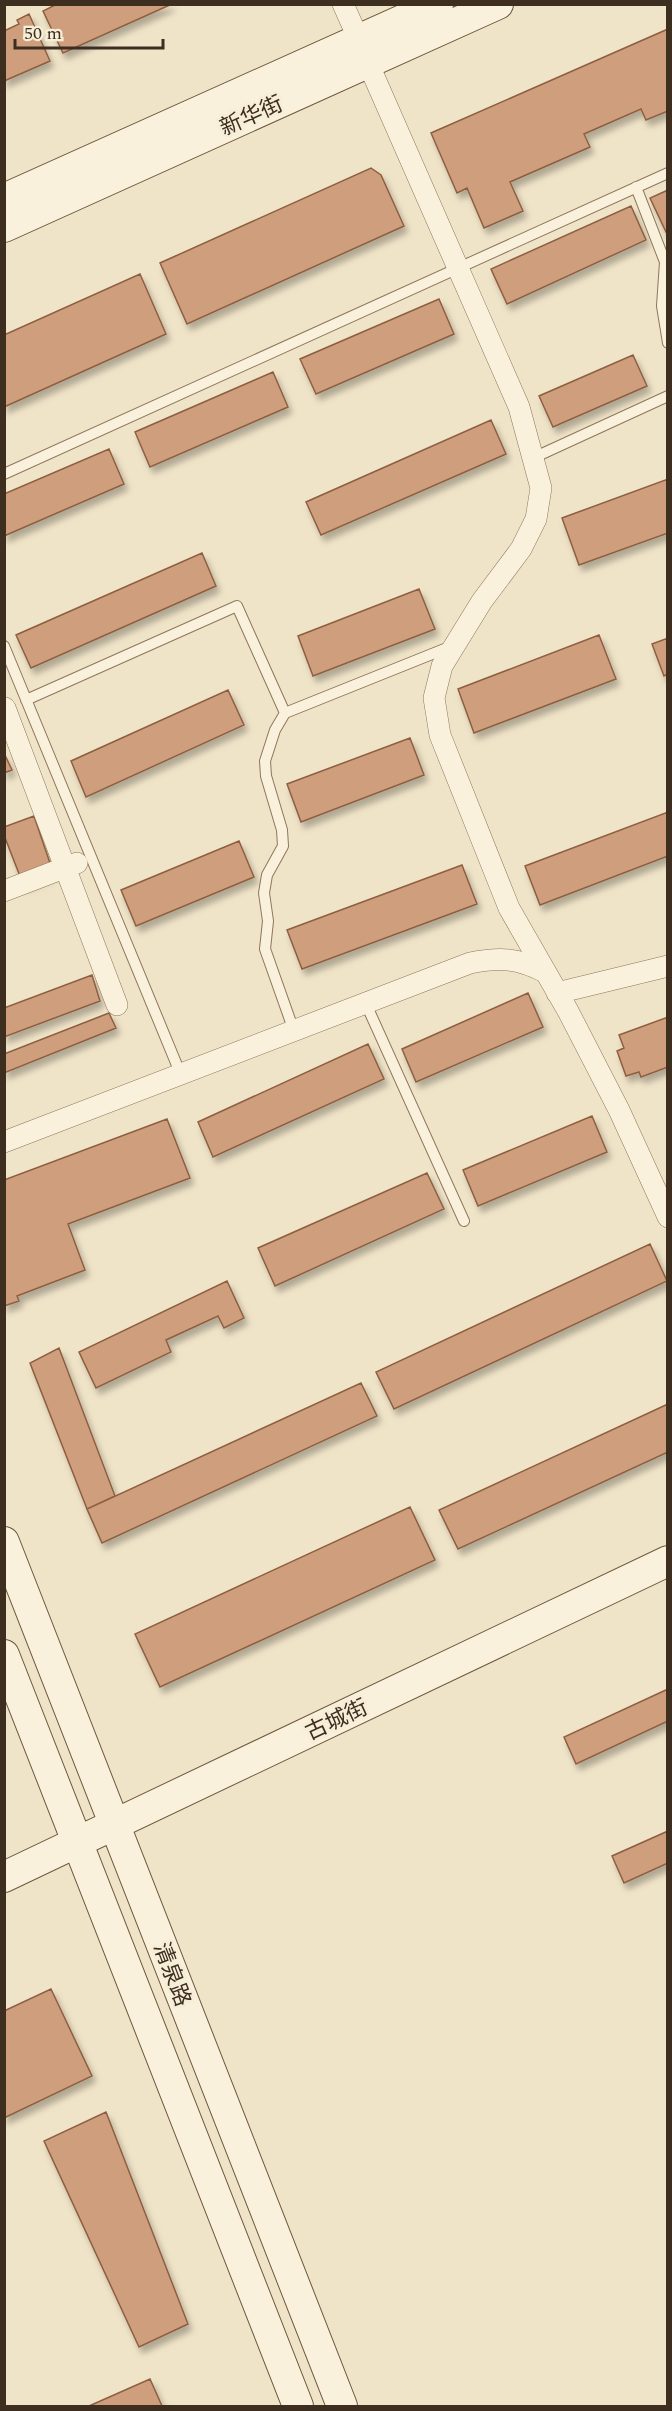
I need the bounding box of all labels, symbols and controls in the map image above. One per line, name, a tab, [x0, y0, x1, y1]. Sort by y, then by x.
scale bar	[15, 12, 164, 50]
text: 50 m	[24, 20, 62, 47]
street label: 新华街	[215, 88, 288, 145]
street label: 古城街	[300, 1691, 374, 1749]
street label: 清泉路	[144, 1938, 199, 2011]

